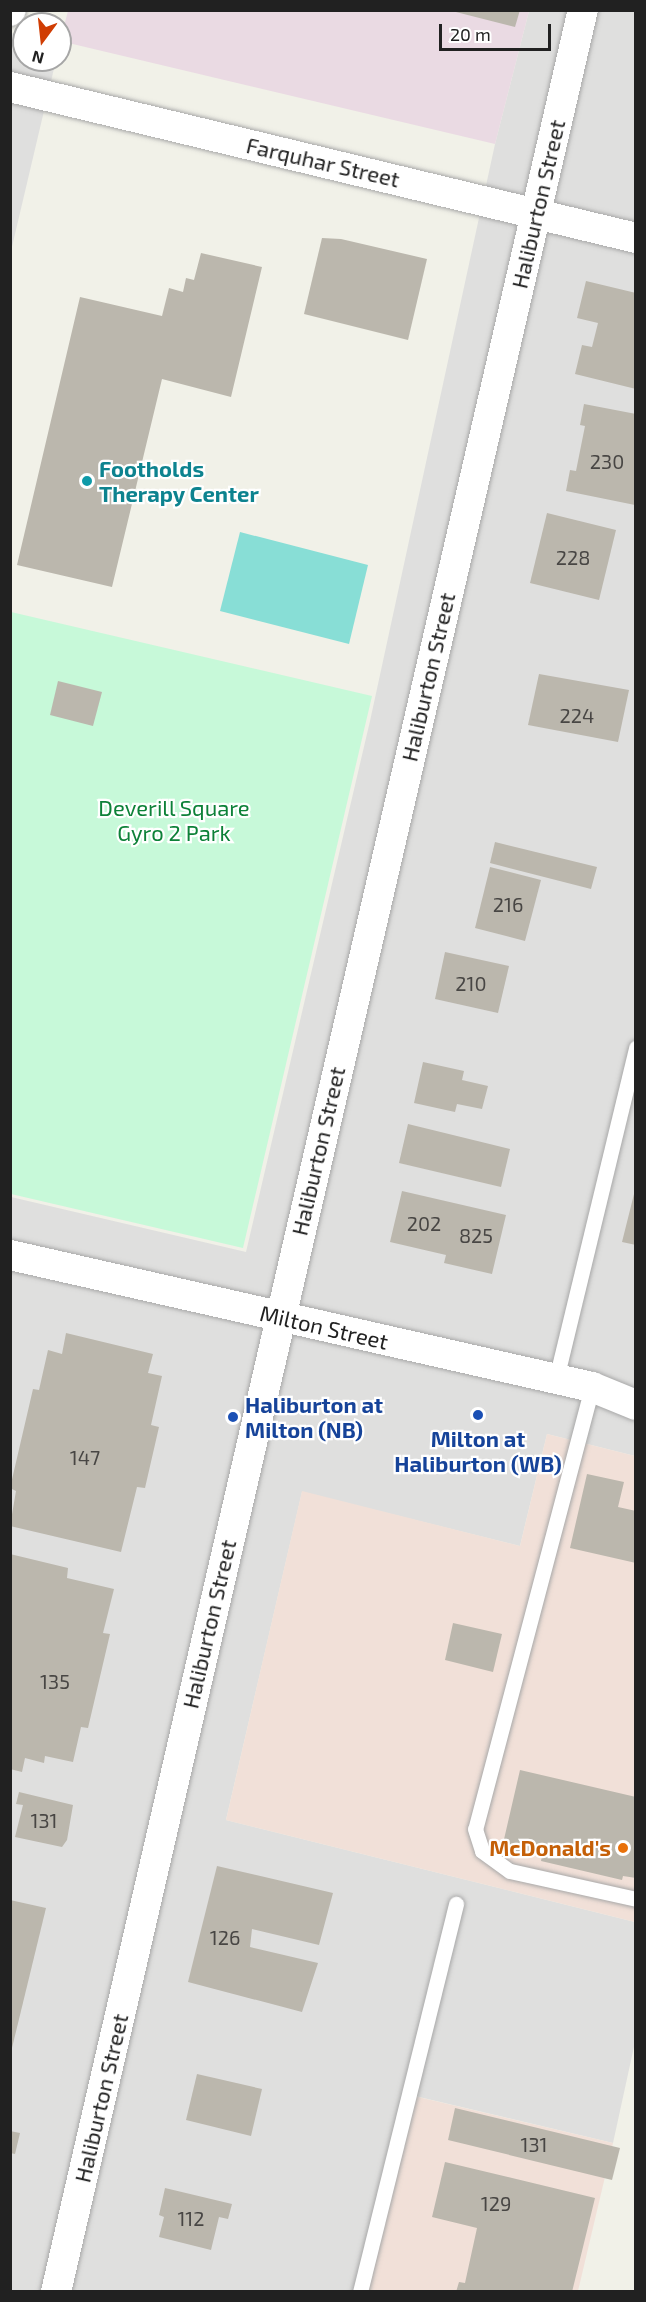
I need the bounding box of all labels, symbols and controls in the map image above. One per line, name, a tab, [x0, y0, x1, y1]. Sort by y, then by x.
north arrow	[12, 12, 72, 72]
scale bar	[442, 12, 554, 50]
text: 20 m	[450, 23, 491, 45]
text: N	[30, 47, 46, 69]
street label: Haliburton Street	[506, 117, 570, 291]
street label: Farquhar Street	[244, 132, 402, 192]
house number: 230	[590, 449, 624, 473]
place label: Footholds Therapy Center	[99, 455, 259, 506]
marker: Footholds Therapy Center	[80, 474, 94, 488]
house number: 228	[556, 545, 590, 569]
street label: Haliburton Street	[396, 590, 460, 764]
house number: 224	[560, 703, 594, 727]
park label: Deverill Square Gyro 2 Park	[98, 794, 250, 846]
house number: 216	[493, 892, 523, 916]
house number: 210	[455, 971, 487, 995]
street label: Haliburton Street	[286, 1064, 350, 1238]
house number: 202	[407, 1211, 441, 1235]
house number: 825	[459, 1223, 493, 1247]
street label: Milton Street	[257, 1299, 391, 1355]
place label: Haliburton at Milton (NB)	[245, 1391, 383, 1442]
marker: Milton at Haliburton (WB)	[471, 1408, 485, 1422]
marker: Haliburton at Milton (NB)	[226, 1410, 240, 1424]
place label: Milton at Haliburton (WB)	[394, 1425, 562, 1476]
house number: 147	[70, 1445, 100, 1469]
street label: Haliburton Street	[177, 1537, 241, 1711]
house number: 135	[40, 1669, 70, 1693]
house number: 131	[30, 1808, 58, 1832]
place label: McDonald's	[489, 1835, 611, 1861]
marker: McDonald's	[616, 1841, 630, 1855]
house number: 126	[210, 1925, 240, 1949]
street label: Haliburton Street	[69, 2011, 133, 2185]
house number: 131	[520, 2132, 548, 2156]
house number: 129	[481, 2191, 511, 2215]
house number: 112	[177, 2206, 205, 2230]

